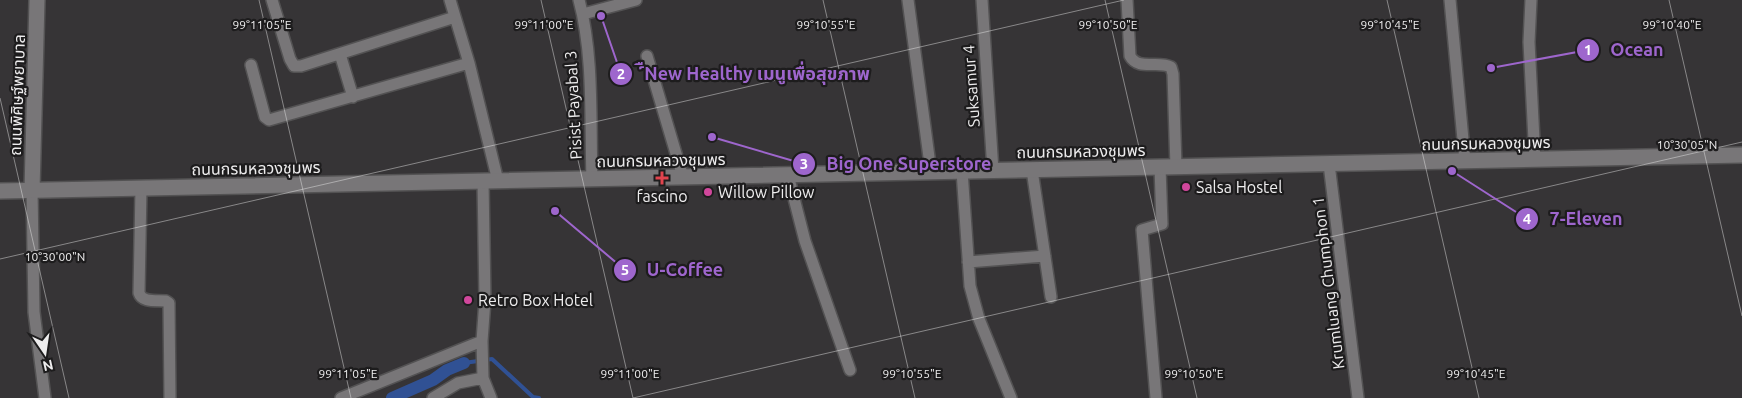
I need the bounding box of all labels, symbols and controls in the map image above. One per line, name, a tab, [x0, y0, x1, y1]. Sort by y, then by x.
text: 99°11'05"E	[233, 18, 292, 31]
text: 99°11'00"E	[515, 18, 574, 31]
text: 99°10'55"E	[797, 18, 856, 31]
text: 99°10'50"E	[1079, 18, 1138, 31]
text: 99°10'45"E	[1361, 18, 1420, 31]
text: 99°10'40"E	[1643, 18, 1702, 31]
street label: ถนนพิศิษฐ์พยาบาล	[6, 34, 28, 156]
callout: Ocean	[1576, 34, 1674, 67]
text: Ocean	[1610, 39, 1664, 59]
text: 1	[1584, 41, 1592, 58]
street label: Suksamur 4	[959, 44, 983, 128]
street label: Pisist Payabal 3	[561, 50, 585, 160]
callout: ์ืNew Healthy เมนูเพื่อสุขภาพ	[609, 58, 879, 91]
text: ์ืNew Healthy เมนูเพื่อสุขภาพ	[634, 61, 870, 85]
text: 2	[617, 65, 625, 82]
street label: ถนนกรมหลวงชุมพร	[1421, 133, 1551, 154]
text: 10°30'05"N	[1657, 138, 1717, 151]
street label: ถนนกรมหลวงชุมพร	[1016, 141, 1146, 162]
callout: Big One Superstore	[791, 148, 1001, 181]
street label: ถนนกรมหลวงชุมพร	[596, 150, 726, 171]
text: Big One Superstore	[827, 153, 991, 173]
text: 3	[800, 155, 808, 172]
street label: ถนนกรมหลวงชุมพร	[191, 158, 321, 179]
marker: fascino	[656, 172, 668, 184]
place label: Salsa Hostel	[1196, 178, 1282, 196]
marker: Salsa Hostel	[1180, 181, 1192, 193]
place label: Willow Pillow	[718, 183, 815, 201]
marker: Willow Pillow	[702, 186, 714, 198]
place label: fascino	[636, 187, 688, 205]
street label: Krumluang Chumphon 1	[1308, 196, 1348, 370]
callout: 7-Eleven	[1514, 202, 1632, 235]
text: 7-Eleven	[1550, 208, 1622, 228]
text: 4	[1523, 210, 1531, 227]
text: 10°30'00"N	[25, 250, 85, 263]
callout: U-Coffee	[612, 254, 733, 287]
text: U-Coffee	[647, 259, 723, 279]
text: 5	[621, 261, 629, 278]
place label: Retro Box Hotel	[478, 291, 593, 309]
marker: Retro Box Hotel	[462, 294, 474, 306]
north arrow	[20, 328, 70, 378]
text: N	[41, 357, 55, 375]
text: 99°11'05"E	[319, 367, 378, 380]
text: 99°11'00"E	[601, 367, 660, 380]
text: 99°10'55"E	[883, 367, 942, 380]
text: 99°10'50"E	[1165, 367, 1224, 380]
text: 99°10'45"E	[1447, 367, 1506, 380]

